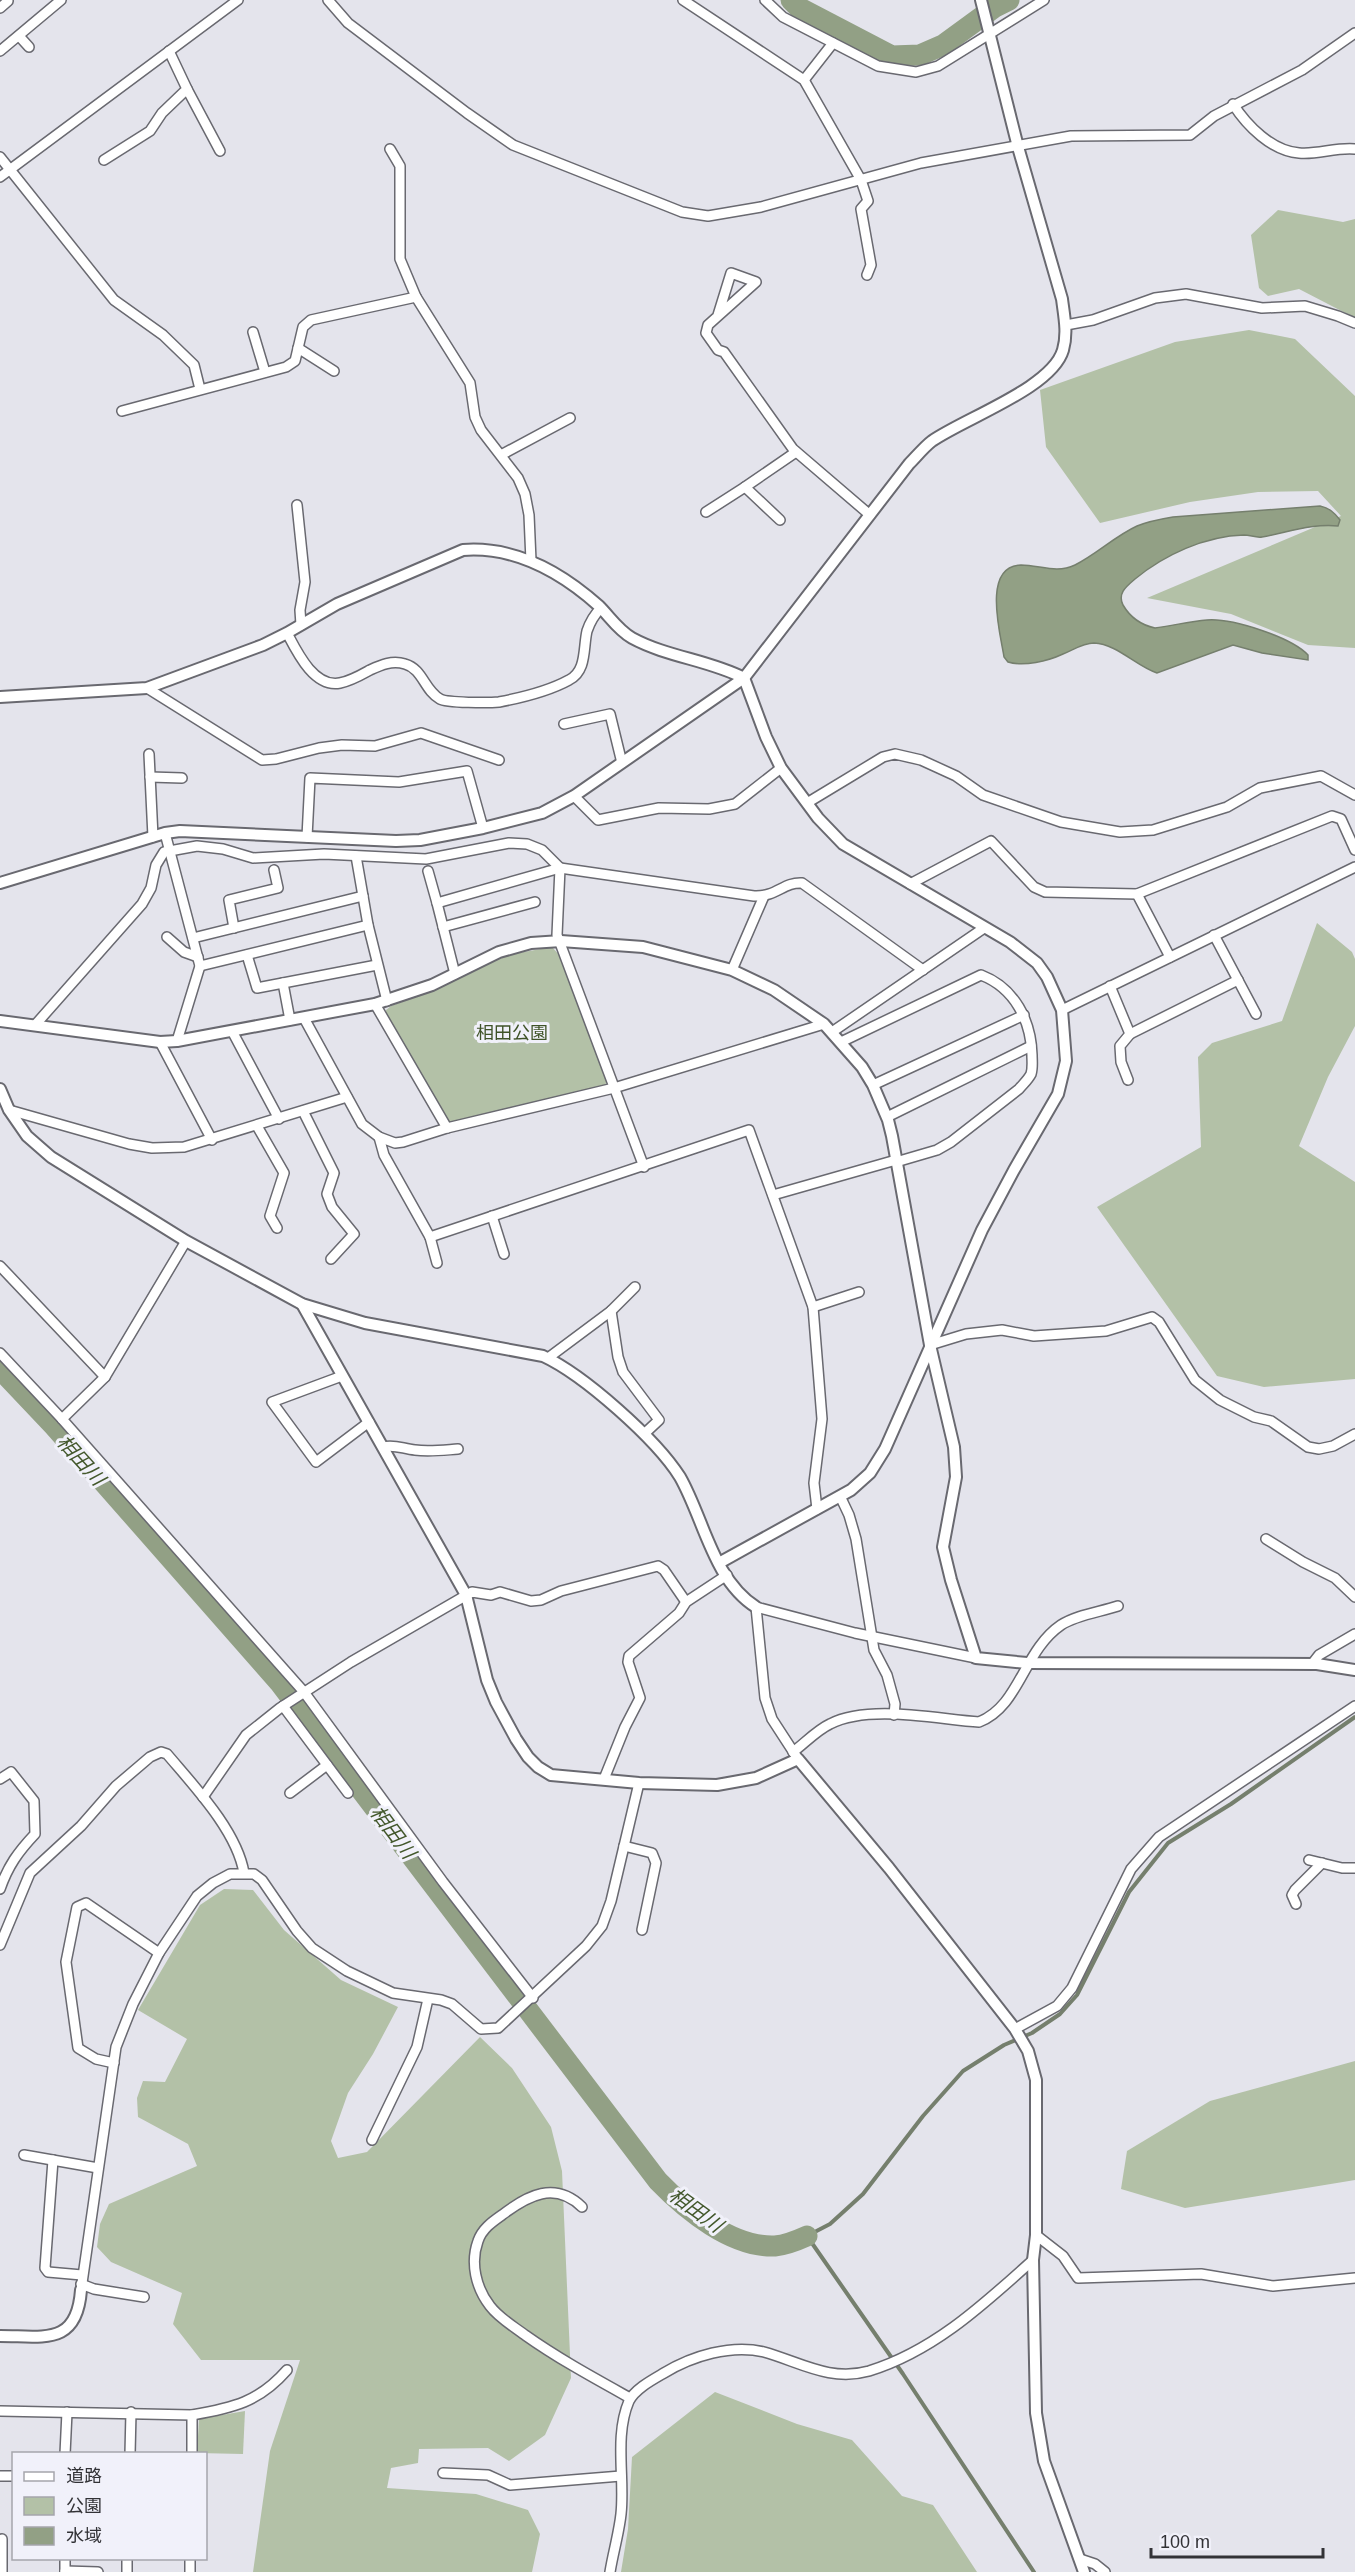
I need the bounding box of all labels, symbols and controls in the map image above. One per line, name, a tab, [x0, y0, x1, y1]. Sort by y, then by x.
park label: 相田公園	[476, 1023, 548, 1043]
water label: 相田川	[53, 1430, 111, 1491]
water label: 相田川	[366, 1801, 421, 1864]
water label: 相田川	[665, 2183, 728, 2238]
legend	[12, 2452, 207, 2560]
text: 道路	[66, 2466, 102, 2486]
text: 公園	[66, 2496, 102, 2516]
scale bar	[1151, 2521, 1324, 2559]
text: 水域	[66, 2526, 102, 2546]
text: 100 m	[1160, 2532, 1210, 2552]

